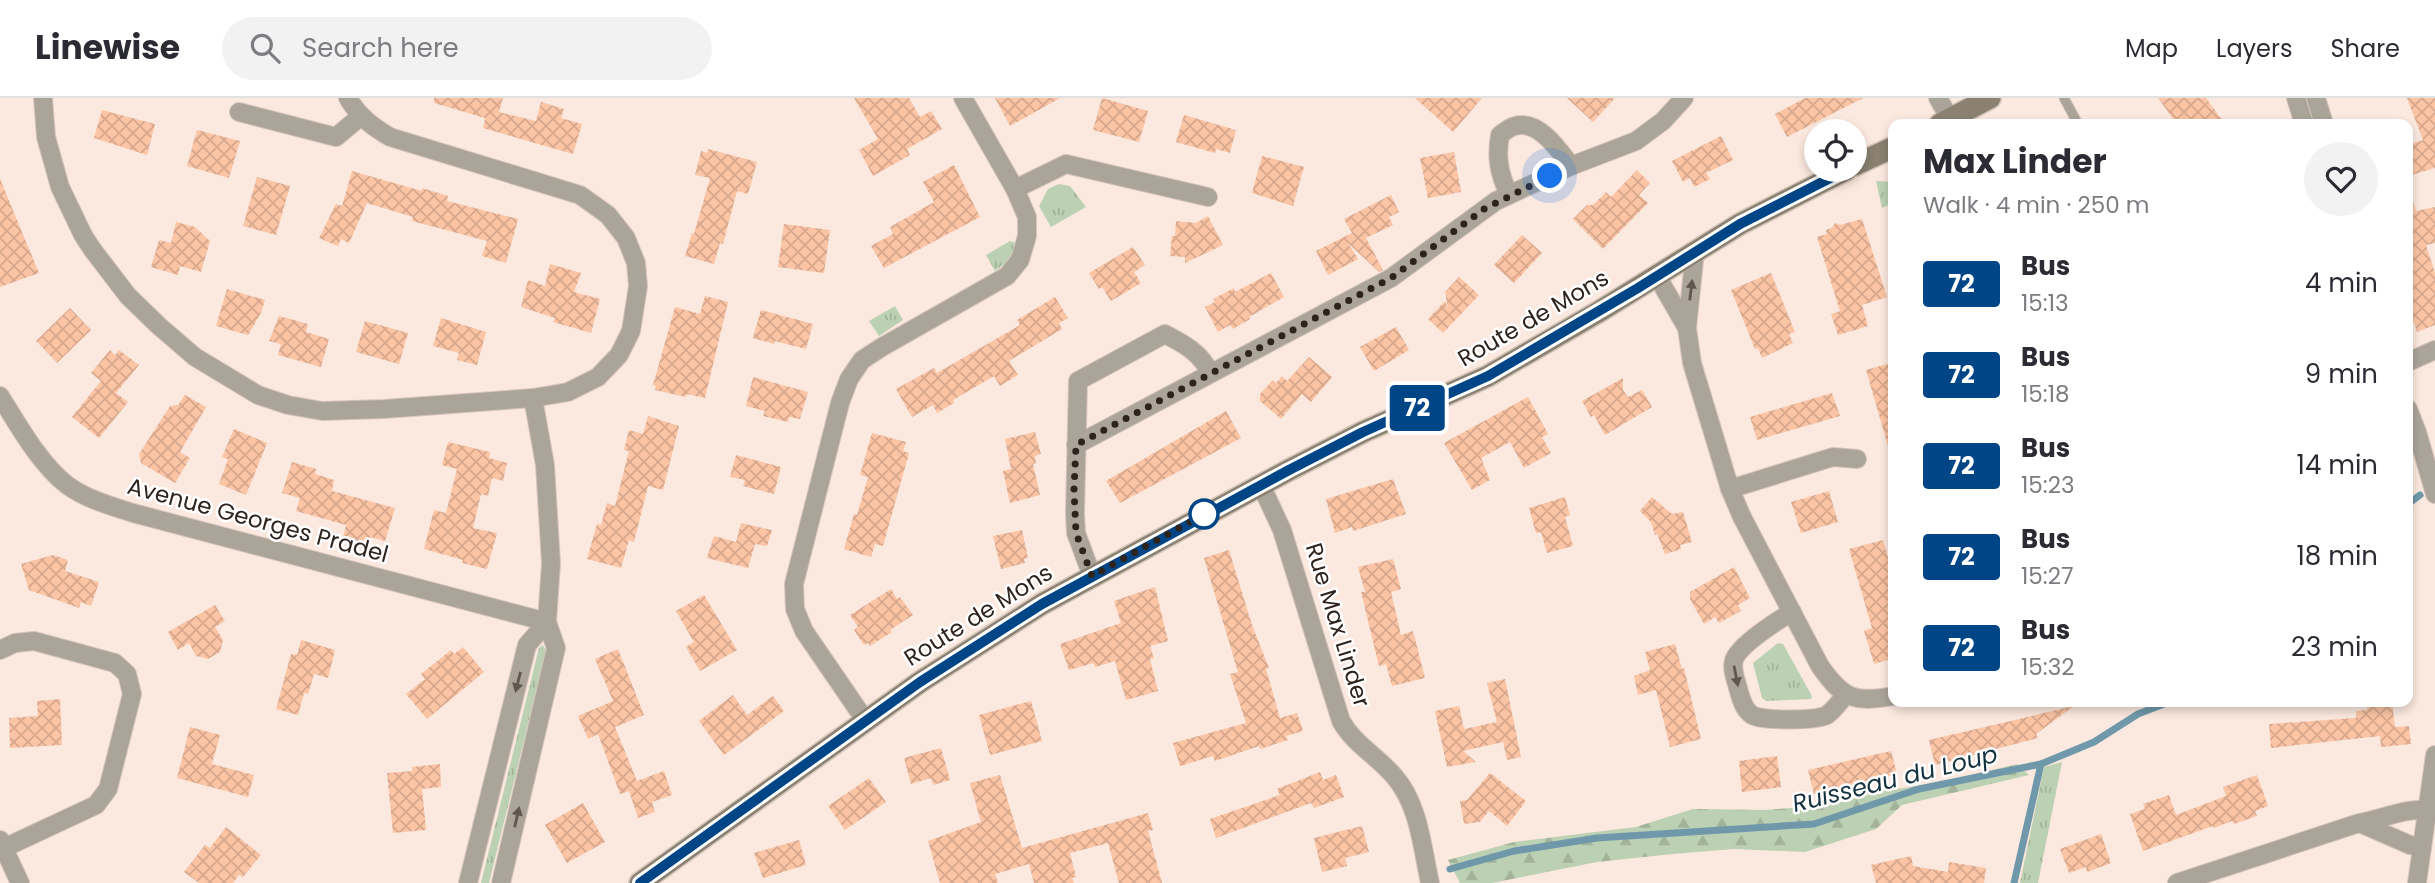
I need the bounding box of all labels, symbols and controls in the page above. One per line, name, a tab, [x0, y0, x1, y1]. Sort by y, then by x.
search box	[222, 17, 712, 80]
text: Linewise	[35, 24, 180, 71]
icon: search	[246, 29, 284, 67]
text: Search here	[302, 30, 459, 66]
text: Map	[2125, 32, 2178, 65]
text: Layers	[2216, 32, 2292, 65]
text: Share	[2330, 32, 2400, 65]
map controls	[1804, 119, 1867, 182]
button: locate	[1804, 119, 1867, 182]
text: Max Linder	[1923, 138, 2107, 185]
button: heart	[2304, 142, 2378, 216]
your location	[1532, 158, 1567, 193]
text: Walk · 4 min · 250 m	[1923, 189, 2149, 221]
text: Bus	[2021, 248, 2070, 284]
street label: Route de Mons	[1452, 262, 1614, 374]
text: 4 min	[2305, 265, 2378, 301]
text: 72	[1948, 267, 1975, 300]
one-way arrow	[1686, 279, 1697, 301]
text: 15:13	[2021, 287, 2069, 319]
text: Bus	[2021, 339, 2070, 375]
text: 9 min	[2305, 356, 2378, 392]
text: 72	[1948, 358, 1975, 391]
text: 15:18	[2021, 378, 2070, 410]
line badge: 72	[1386, 385, 1448, 431]
text: 72	[1404, 391, 1430, 424]
text: Bus	[2021, 430, 2070, 466]
text: 14 min	[2297, 447, 2378, 483]
text: 72	[1948, 449, 1975, 482]
text: 15:23	[2021, 469, 2074, 501]
street label: Avenue Georges Pradel	[124, 470, 392, 570]
unlabelled marker	[1189, 499, 1219, 529]
text: Bus	[2021, 521, 2070, 557]
text: 18 min	[2297, 538, 2378, 574]
street label: Rue Max Linder	[1298, 539, 1378, 711]
text: 72	[1948, 540, 1975, 573]
street label: Route de Mons	[898, 557, 1058, 673]
text: 15:27	[2021, 560, 2074, 592]
text: Bus	[2021, 612, 2070, 648]
text: 23 min	[2291, 629, 2378, 665]
text: 72	[1948, 631, 1975, 664]
text: 15:32	[2021, 651, 2074, 683]
one-way arrow	[1731, 666, 1742, 688]
one-way arrow	[512, 671, 523, 693]
water label: Ruisseau du Loup	[1789, 737, 2001, 820]
one-way arrow	[511, 805, 522, 827]

